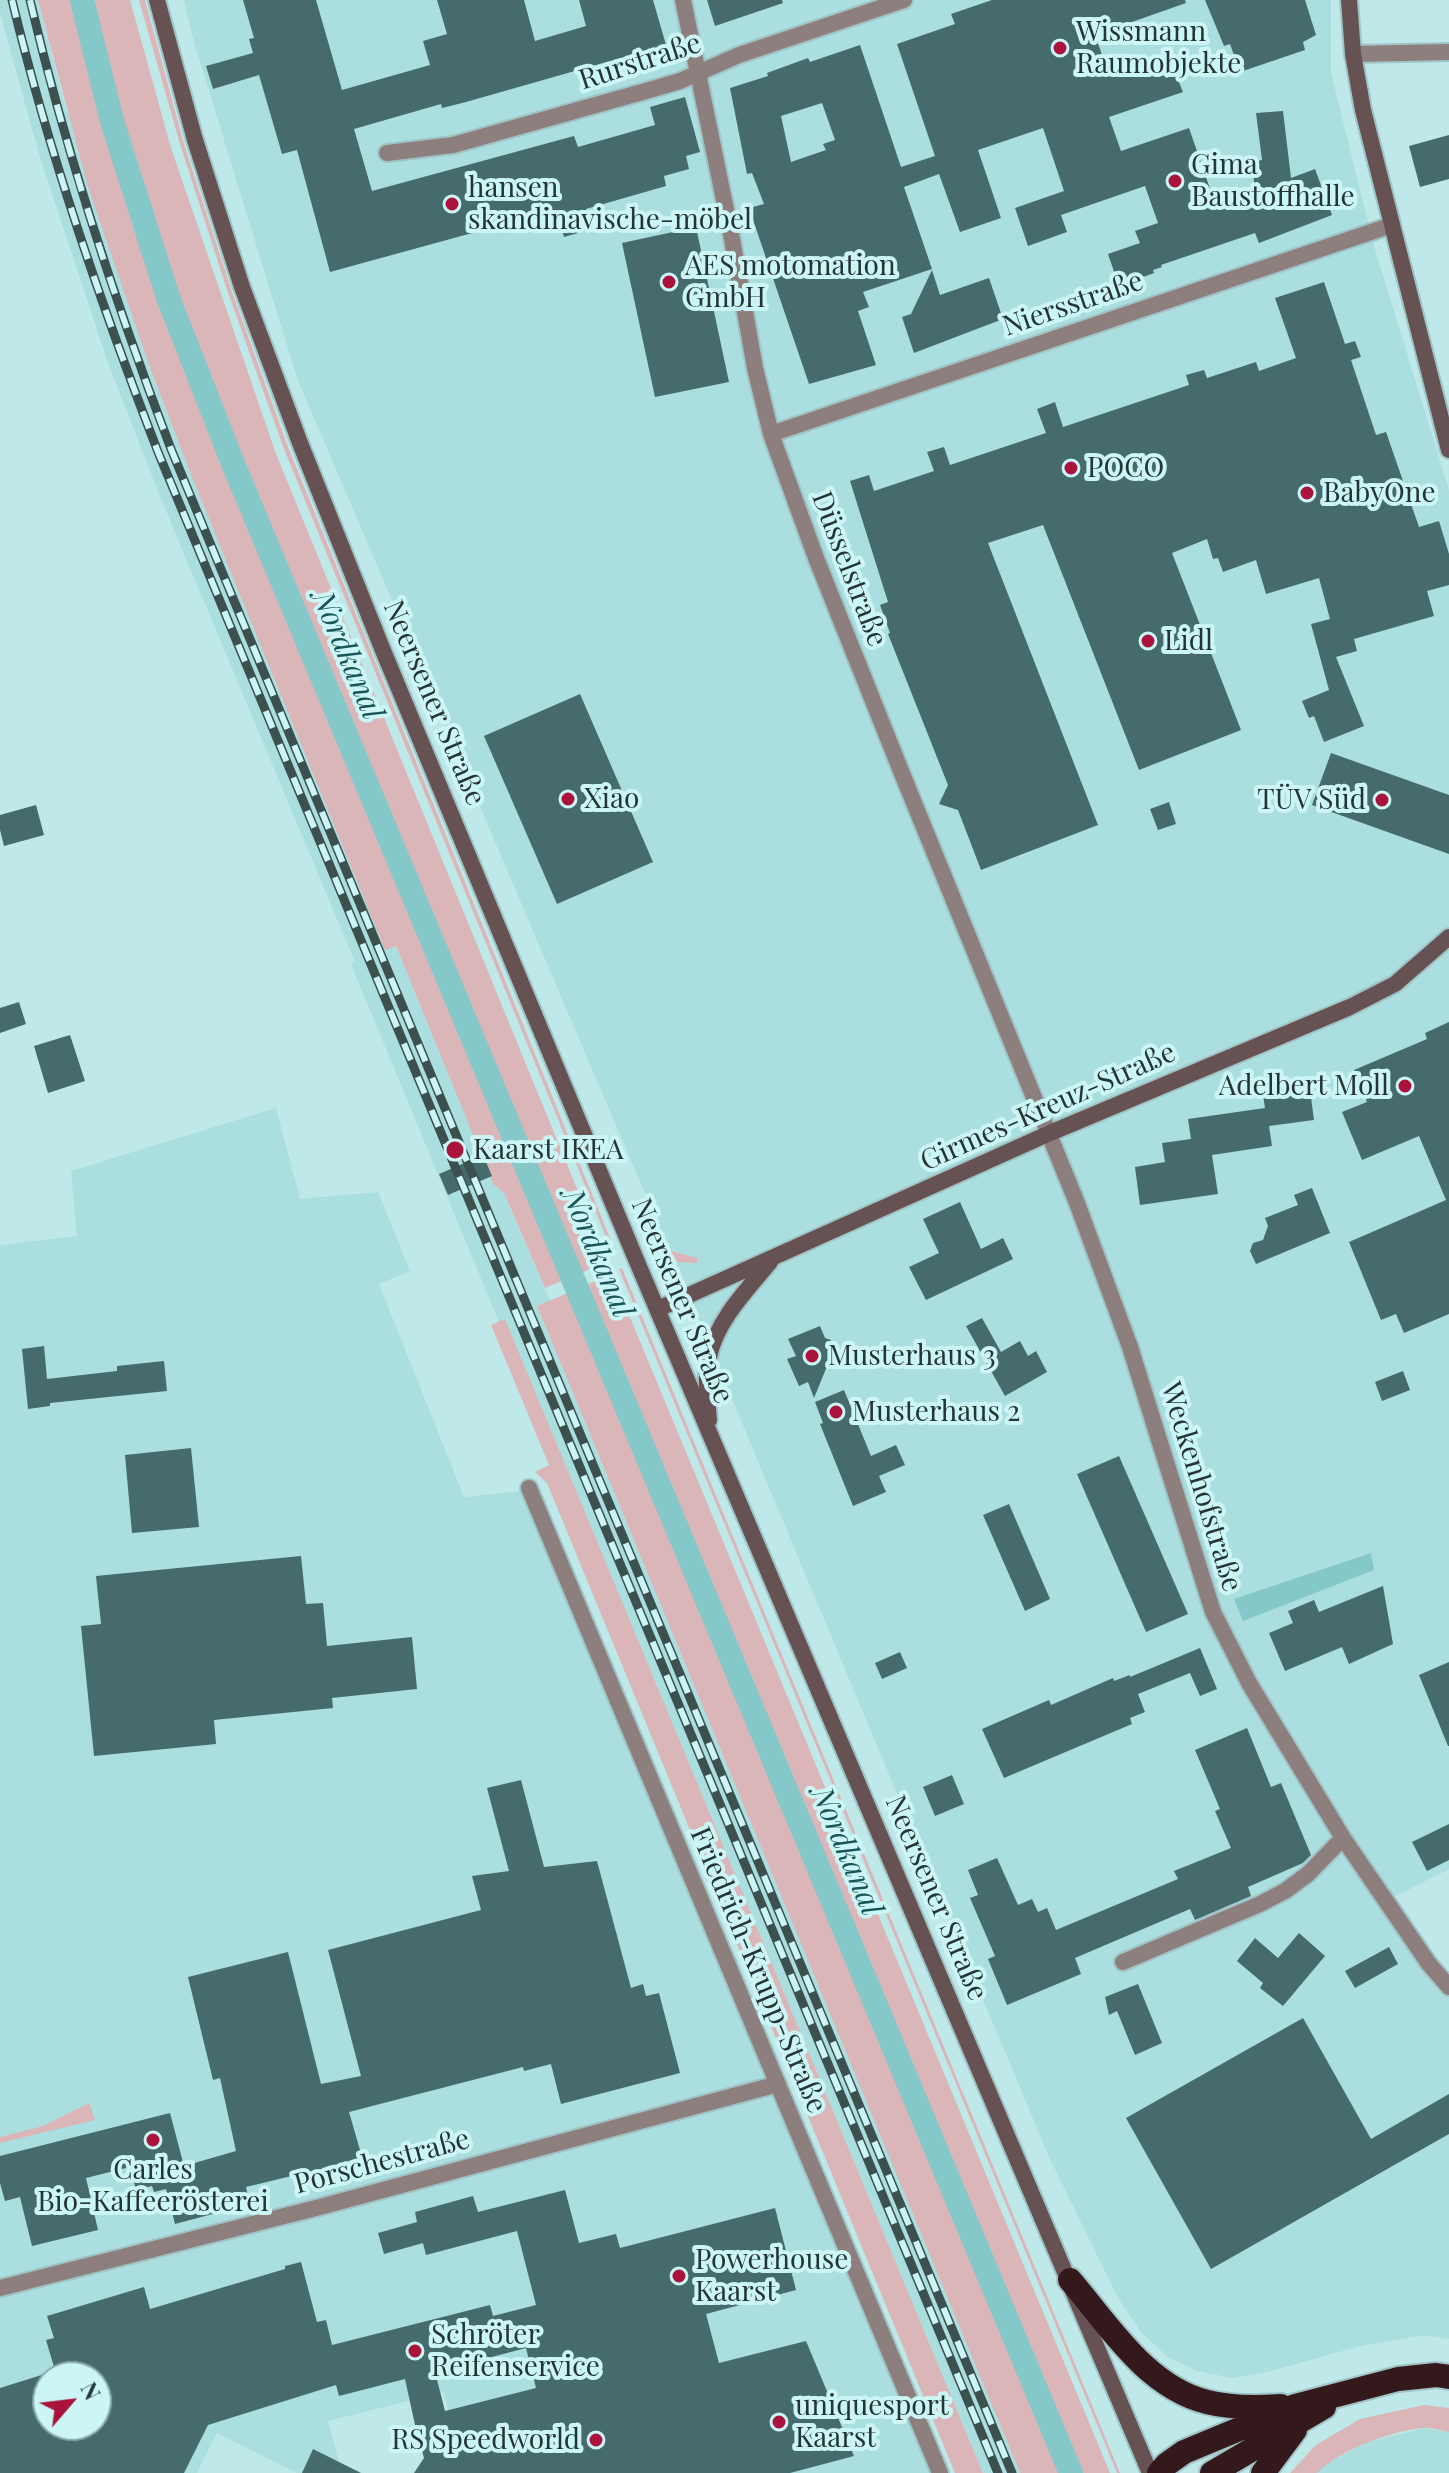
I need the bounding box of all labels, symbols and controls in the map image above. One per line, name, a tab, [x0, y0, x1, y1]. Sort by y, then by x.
place label: Wissmann Raumobjekte	[1076, 15, 1241, 81]
street label: Rurstraße	[575, 27, 705, 97]
marker: Wissmann Raumobjekte	[1051, 39, 1069, 57]
place label: Gima Baustoffhalle	[1191, 148, 1355, 214]
place label: hansen skandinavische-möbel	[468, 171, 752, 237]
marker: Gima Baustoffhalle	[1166, 172, 1184, 190]
marker: hansen skandinavische-möbel	[443, 195, 461, 213]
place label: AES motomation GmbH	[685, 249, 896, 315]
street label: Niersstraße	[998, 264, 1148, 344]
marker: AES motomation GmbH	[660, 273, 678, 291]
place label: POCO	[1087, 451, 1164, 485]
marker: POCO	[1062, 459, 1080, 477]
place label: BabyOne	[1323, 476, 1436, 510]
marker: BabyOne	[1298, 484, 1316, 502]
street label: Düsselstraße	[804, 487, 894, 651]
water label: Nordkanal	[304, 585, 390, 725]
street label: Neersener Straße	[376, 596, 492, 810]
place label: Lidl	[1164, 624, 1213, 658]
marker: Lidl	[1139, 632, 1157, 650]
place label: Xiao	[584, 782, 639, 816]
place label: TÜV Süd	[1257, 783, 1366, 817]
marker: Xiao	[559, 790, 577, 808]
marker: TÜV Süd	[1373, 791, 1391, 809]
street label: Girmes-Kreuz-Straße	[915, 1036, 1181, 1178]
place label: Adelbert Moll	[1219, 1069, 1389, 1103]
marker: Adelbert Moll	[1396, 1077, 1414, 1095]
place label: Kaarst IKEA	[473, 1133, 624, 1167]
marker: Kaarst IKEA	[444, 1139, 466, 1161]
water label: Nordkanal	[554, 1183, 640, 1323]
street label: Neersener Straße	[624, 1194, 740, 1408]
place label: Musterhaus 3	[828, 1339, 996, 1373]
marker: Musterhaus 3	[803, 1347, 821, 1365]
street label: Weckenhofstraße	[1153, 1378, 1249, 1596]
place label: Musterhaus 2	[852, 1395, 1020, 1429]
marker: Musterhaus 2	[827, 1403, 845, 1421]
water label: Nordkanal	[803, 1781, 889, 1921]
street label: Neersener Straße	[878, 1791, 994, 2005]
street label: Friedrich-Krupp-Straße	[683, 1822, 833, 2118]
street label: Porschestraße	[291, 2122, 473, 2202]
marker: Carles Bio-Kaffeerösterei	[144, 2131, 162, 2149]
place label: Carles Bio-Kaffeerösterei	[37, 2153, 269, 2219]
place label: Powerhouse Kaarst	[695, 2243, 848, 2309]
marker: Powerhouse Kaarst	[670, 2267, 688, 2285]
place label: Schröter Reifenservice	[431, 2318, 600, 2384]
marker: Schröter Reifenservice	[406, 2342, 424, 2360]
north arrow	[32, 2361, 112, 2441]
text: N	[74, 2377, 108, 2405]
place label: uniquesport Kaarst	[795, 2389, 949, 2455]
marker: uniquesport Kaarst	[770, 2413, 788, 2431]
place label: RS Speedworld	[391, 2423, 580, 2457]
marker: RS Speedworld	[587, 2431, 605, 2449]

